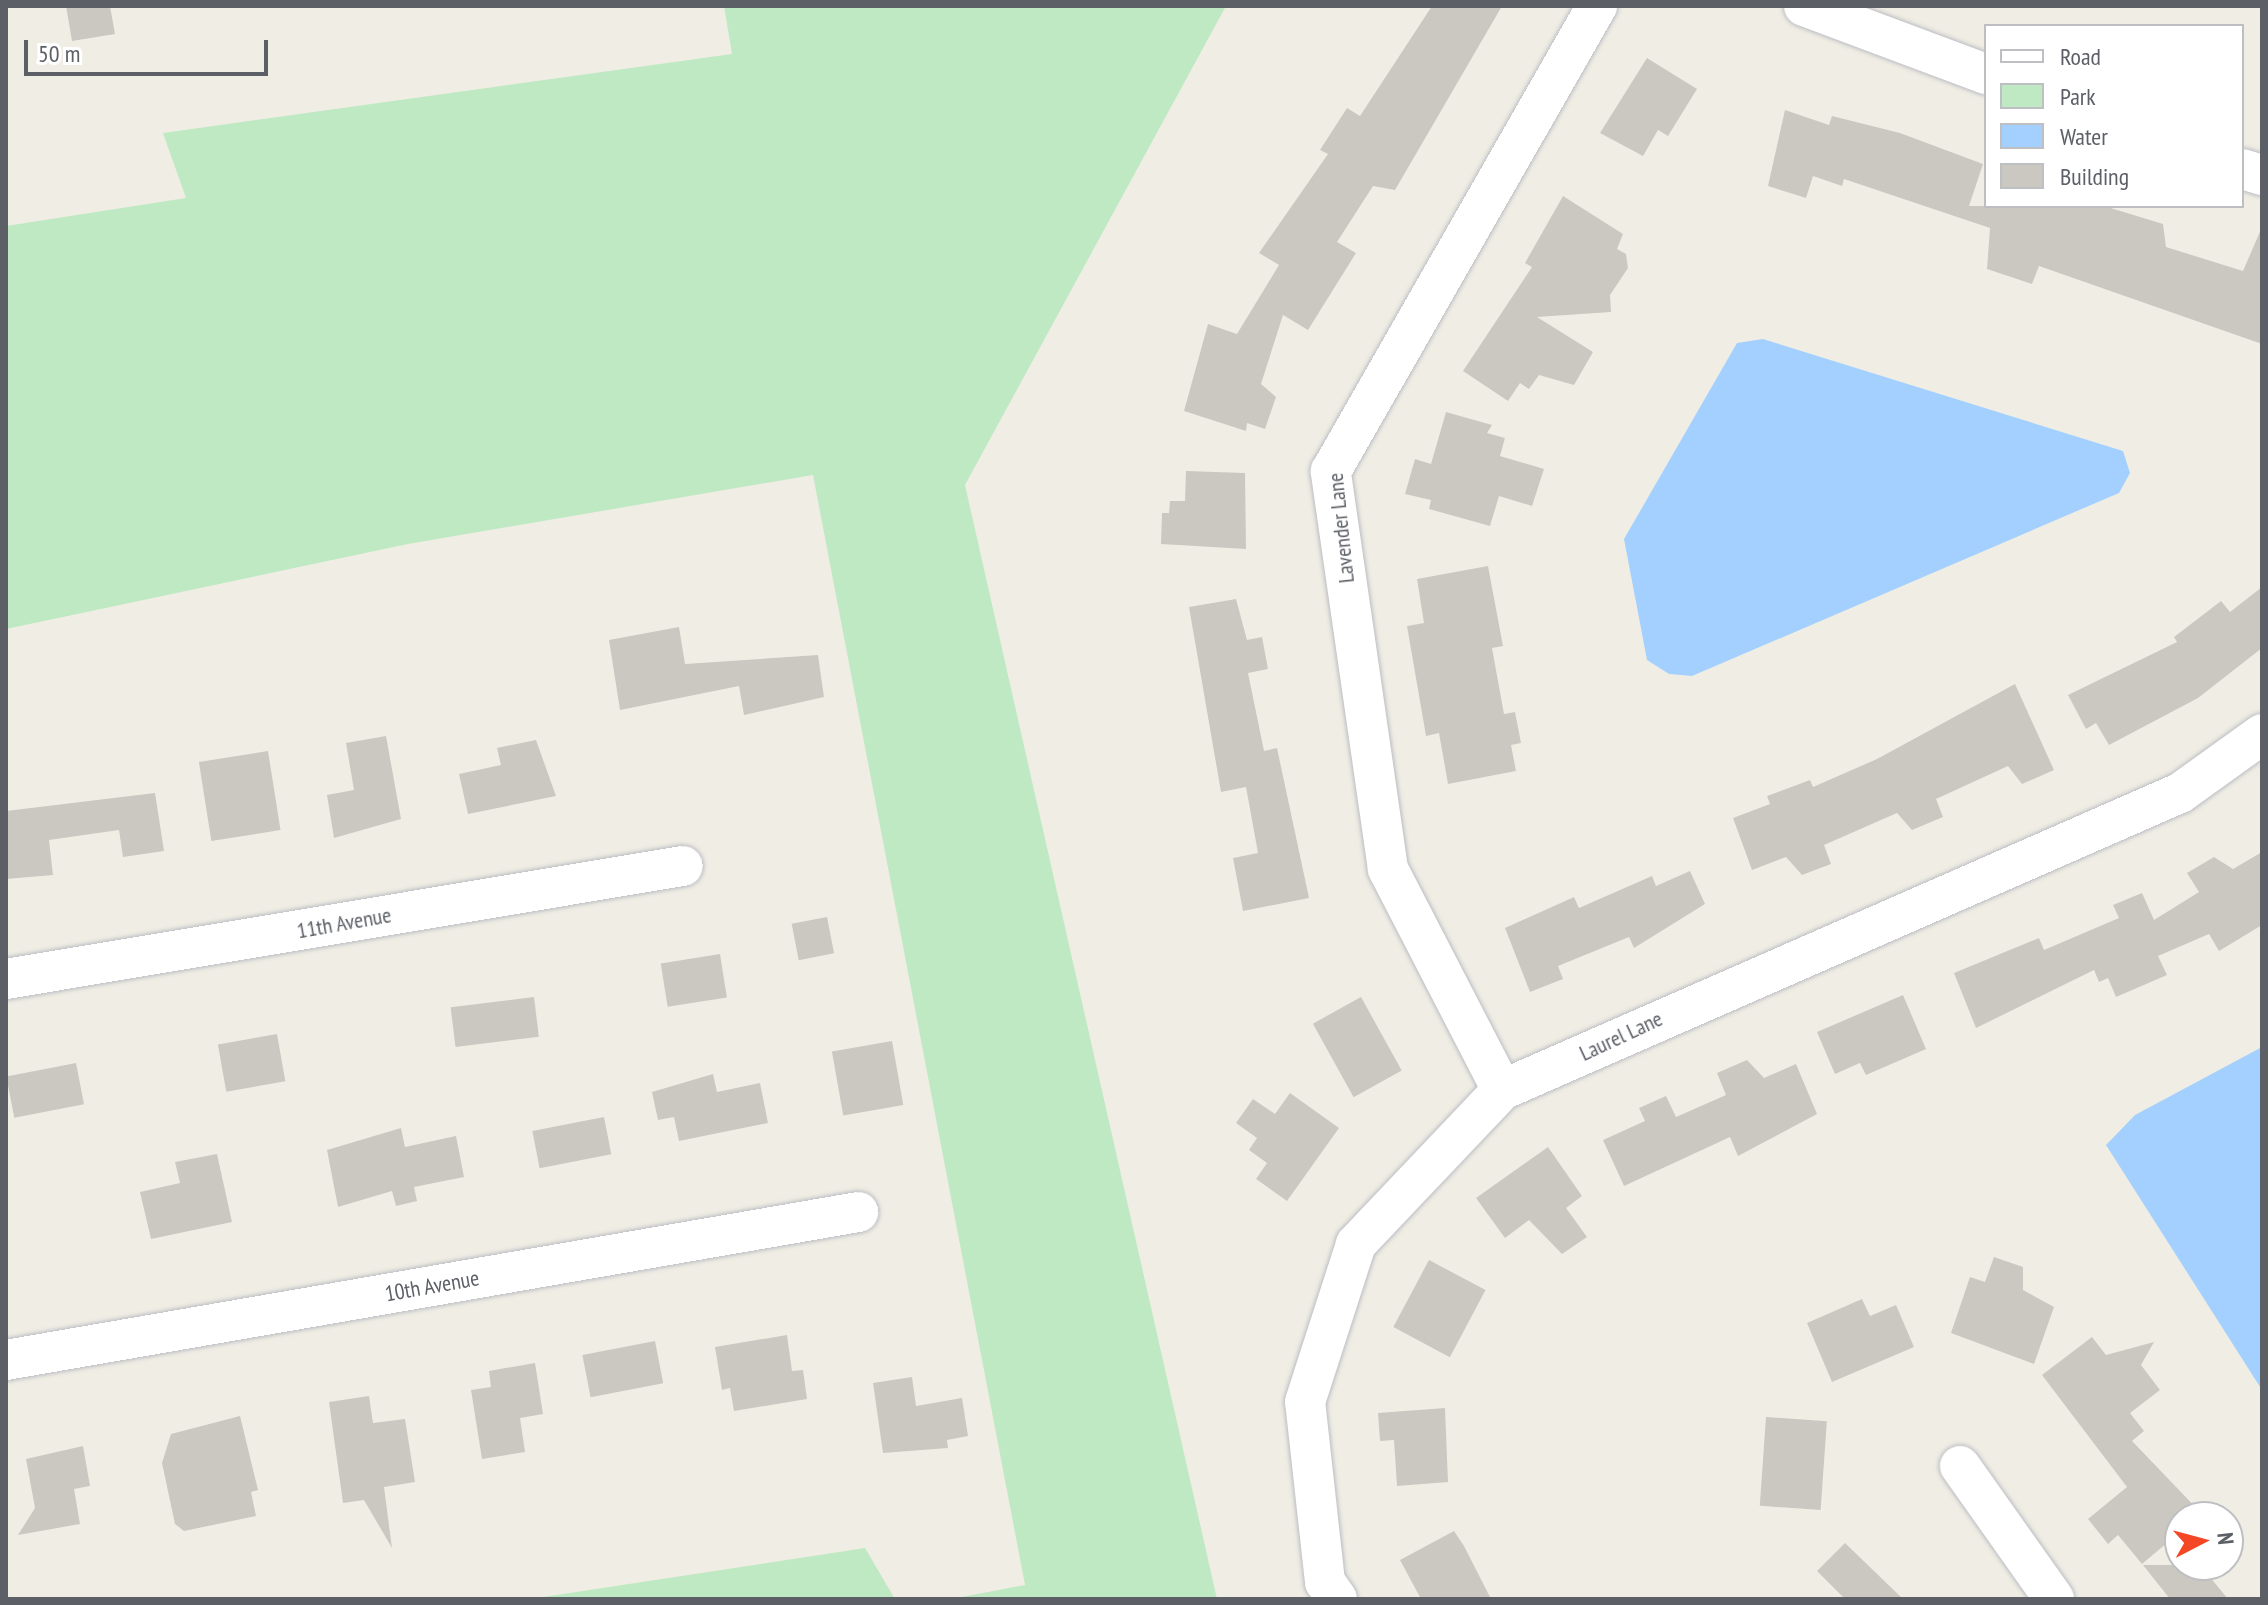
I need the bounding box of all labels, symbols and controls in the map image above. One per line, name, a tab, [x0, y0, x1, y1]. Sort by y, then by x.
scale bar	[28, 24, 272, 74]
legend	[1984, 24, 2244, 208]
text: 50 m	[38, 38, 80, 69]
text: Road	[2060, 41, 2101, 72]
text: Park	[2060, 81, 2096, 112]
text: Water	[2060, 121, 2108, 152]
text: Building	[2060, 161, 2129, 192]
street label: Lavender Lane	[1322, 472, 1360, 584]
street label: 11th Avenue	[295, 902, 393, 944]
street label: Laurel Lane	[1575, 1005, 1667, 1067]
street label: 10th Avenue	[383, 1265, 481, 1307]
north arrow	[2164, 1501, 2244, 1581]
text: N	[2211, 1531, 2240, 1546]

